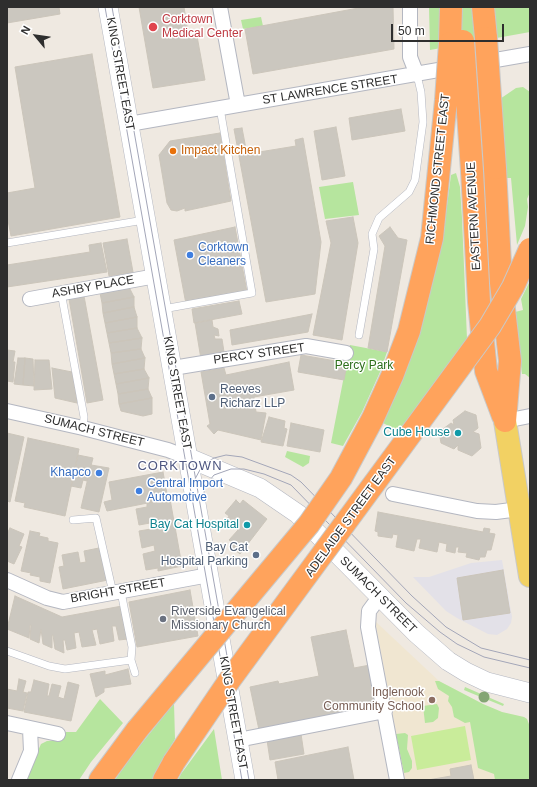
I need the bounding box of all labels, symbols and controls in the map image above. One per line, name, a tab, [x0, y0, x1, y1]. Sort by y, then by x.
place label: Corktown Medical Center	[162, 13, 243, 41]
north arrow	[16, 16, 56, 56]
street label: KING STREET EAST	[103, 16, 137, 132]
scale bar	[393, 16, 506, 42]
marker: Corktown Medical Center	[147, 21, 159, 33]
text: N	[18, 24, 33, 37]
text: 50 m	[398, 24, 425, 38]
street label: ST LAWRENCE STREET	[261, 72, 399, 108]
street label: RICHMOND STREET EAST	[423, 93, 453, 245]
place label: Impact Kitchen	[181, 144, 260, 158]
marker: Impact Kitchen	[168, 146, 178, 156]
street label: EASTERN AVENUE	[464, 161, 484, 271]
place label: Corktown Cleaners	[198, 241, 249, 269]
marker: Corktown Cleaners	[185, 250, 195, 260]
street label: ASHBY PLACE	[51, 273, 135, 301]
street label: KING STREET EAST	[160, 335, 194, 451]
street label: PERCY STREET	[212, 340, 306, 368]
park label: Percy Park	[335, 359, 393, 373]
place label: Reeves Richarz LLP	[220, 383, 285, 411]
marker: Reeves Richarz LLP	[207, 392, 217, 402]
street label: SUMACH STREET	[42, 412, 146, 450]
place label: Cube House	[383, 426, 450, 440]
marker: Cube House	[453, 428, 463, 438]
street label: ADELAIDE STREET EAST	[303, 454, 399, 580]
district label: CORKTOWN	[137, 458, 223, 474]
place label: Khapco	[50, 466, 91, 480]
marker: Khapco	[94, 468, 104, 478]
place label: Central Import Automotive	[147, 477, 223, 505]
marker: Central Import Automotive	[134, 486, 144, 496]
place label: Bay Cat Hospital	[150, 518, 239, 532]
marker: Bay Cat Hospital	[242, 520, 252, 530]
place label: Bay Cat Hospital Parking	[161, 541, 248, 569]
marker: Bay Cat Hospital Parking	[251, 550, 261, 560]
street label: SUMACH STREET	[337, 554, 419, 636]
street label: BRIGHT STREET	[69, 576, 167, 606]
place label: Riverside Evangelical Missionary Church	[171, 605, 286, 633]
marker: Riverside Evangelical Missionary Church	[158, 614, 168, 624]
street label: KING STREET EAST	[216, 655, 250, 771]
place label: Inglenook Community School	[323, 686, 424, 714]
marker: Inglenook Community School	[427, 695, 437, 705]

